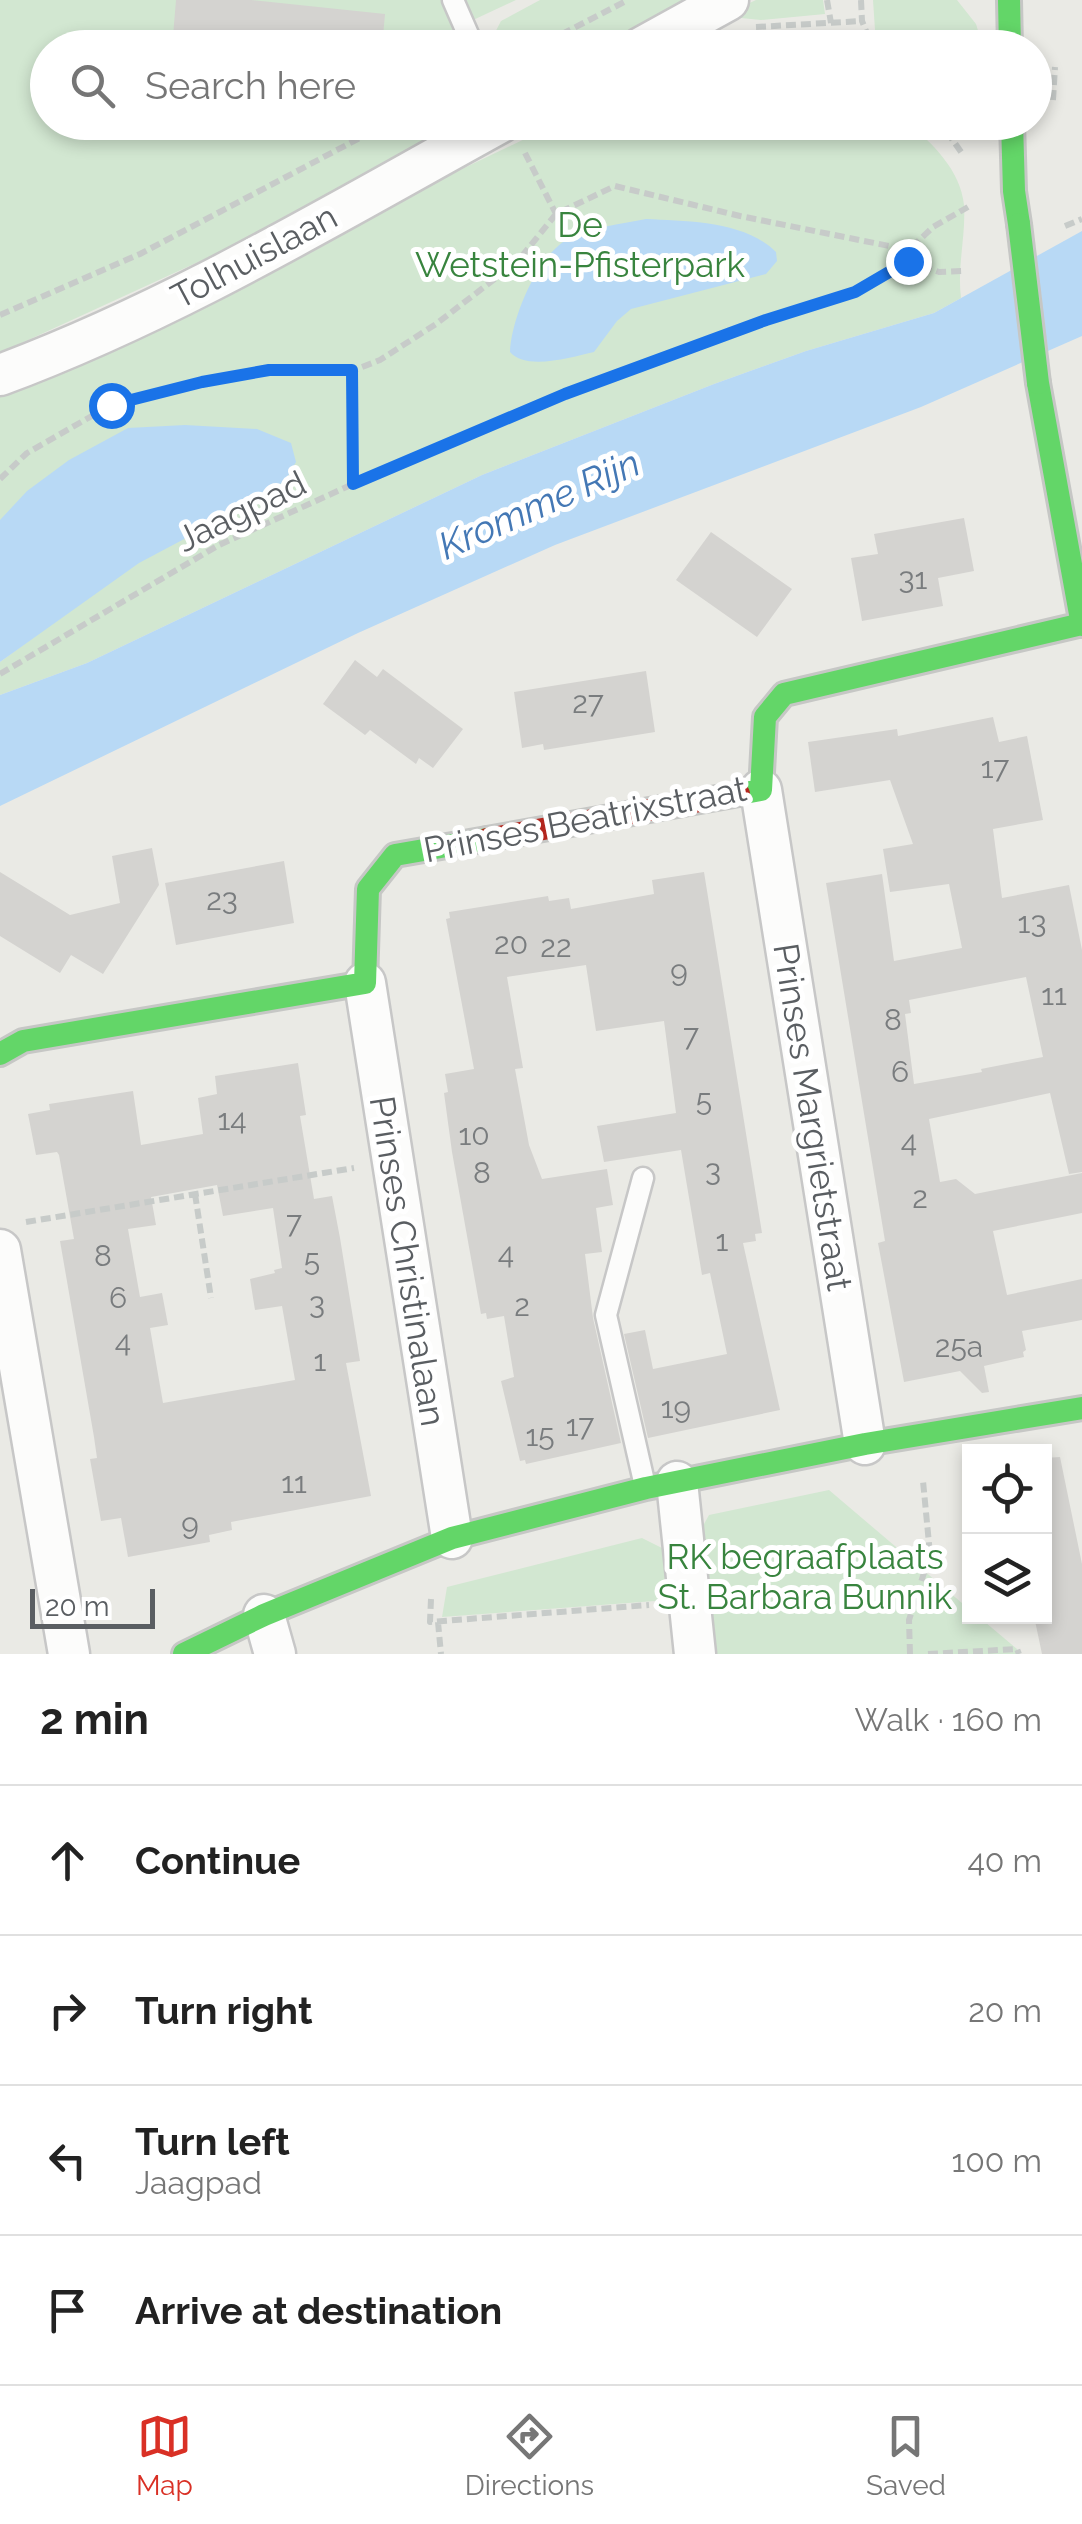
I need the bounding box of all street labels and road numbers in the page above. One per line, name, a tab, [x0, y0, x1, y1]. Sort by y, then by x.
street label: Tolhuislaan	[164, 195, 344, 317]
street label: Jaagpad	[170, 462, 312, 560]
street label: Prinses Beatrixstraat	[420, 768, 750, 870]
street label: Prinses Margrietstraat	[765, 940, 861, 1294]
street label: Prinses Christinalaan	[362, 1093, 454, 1429]

